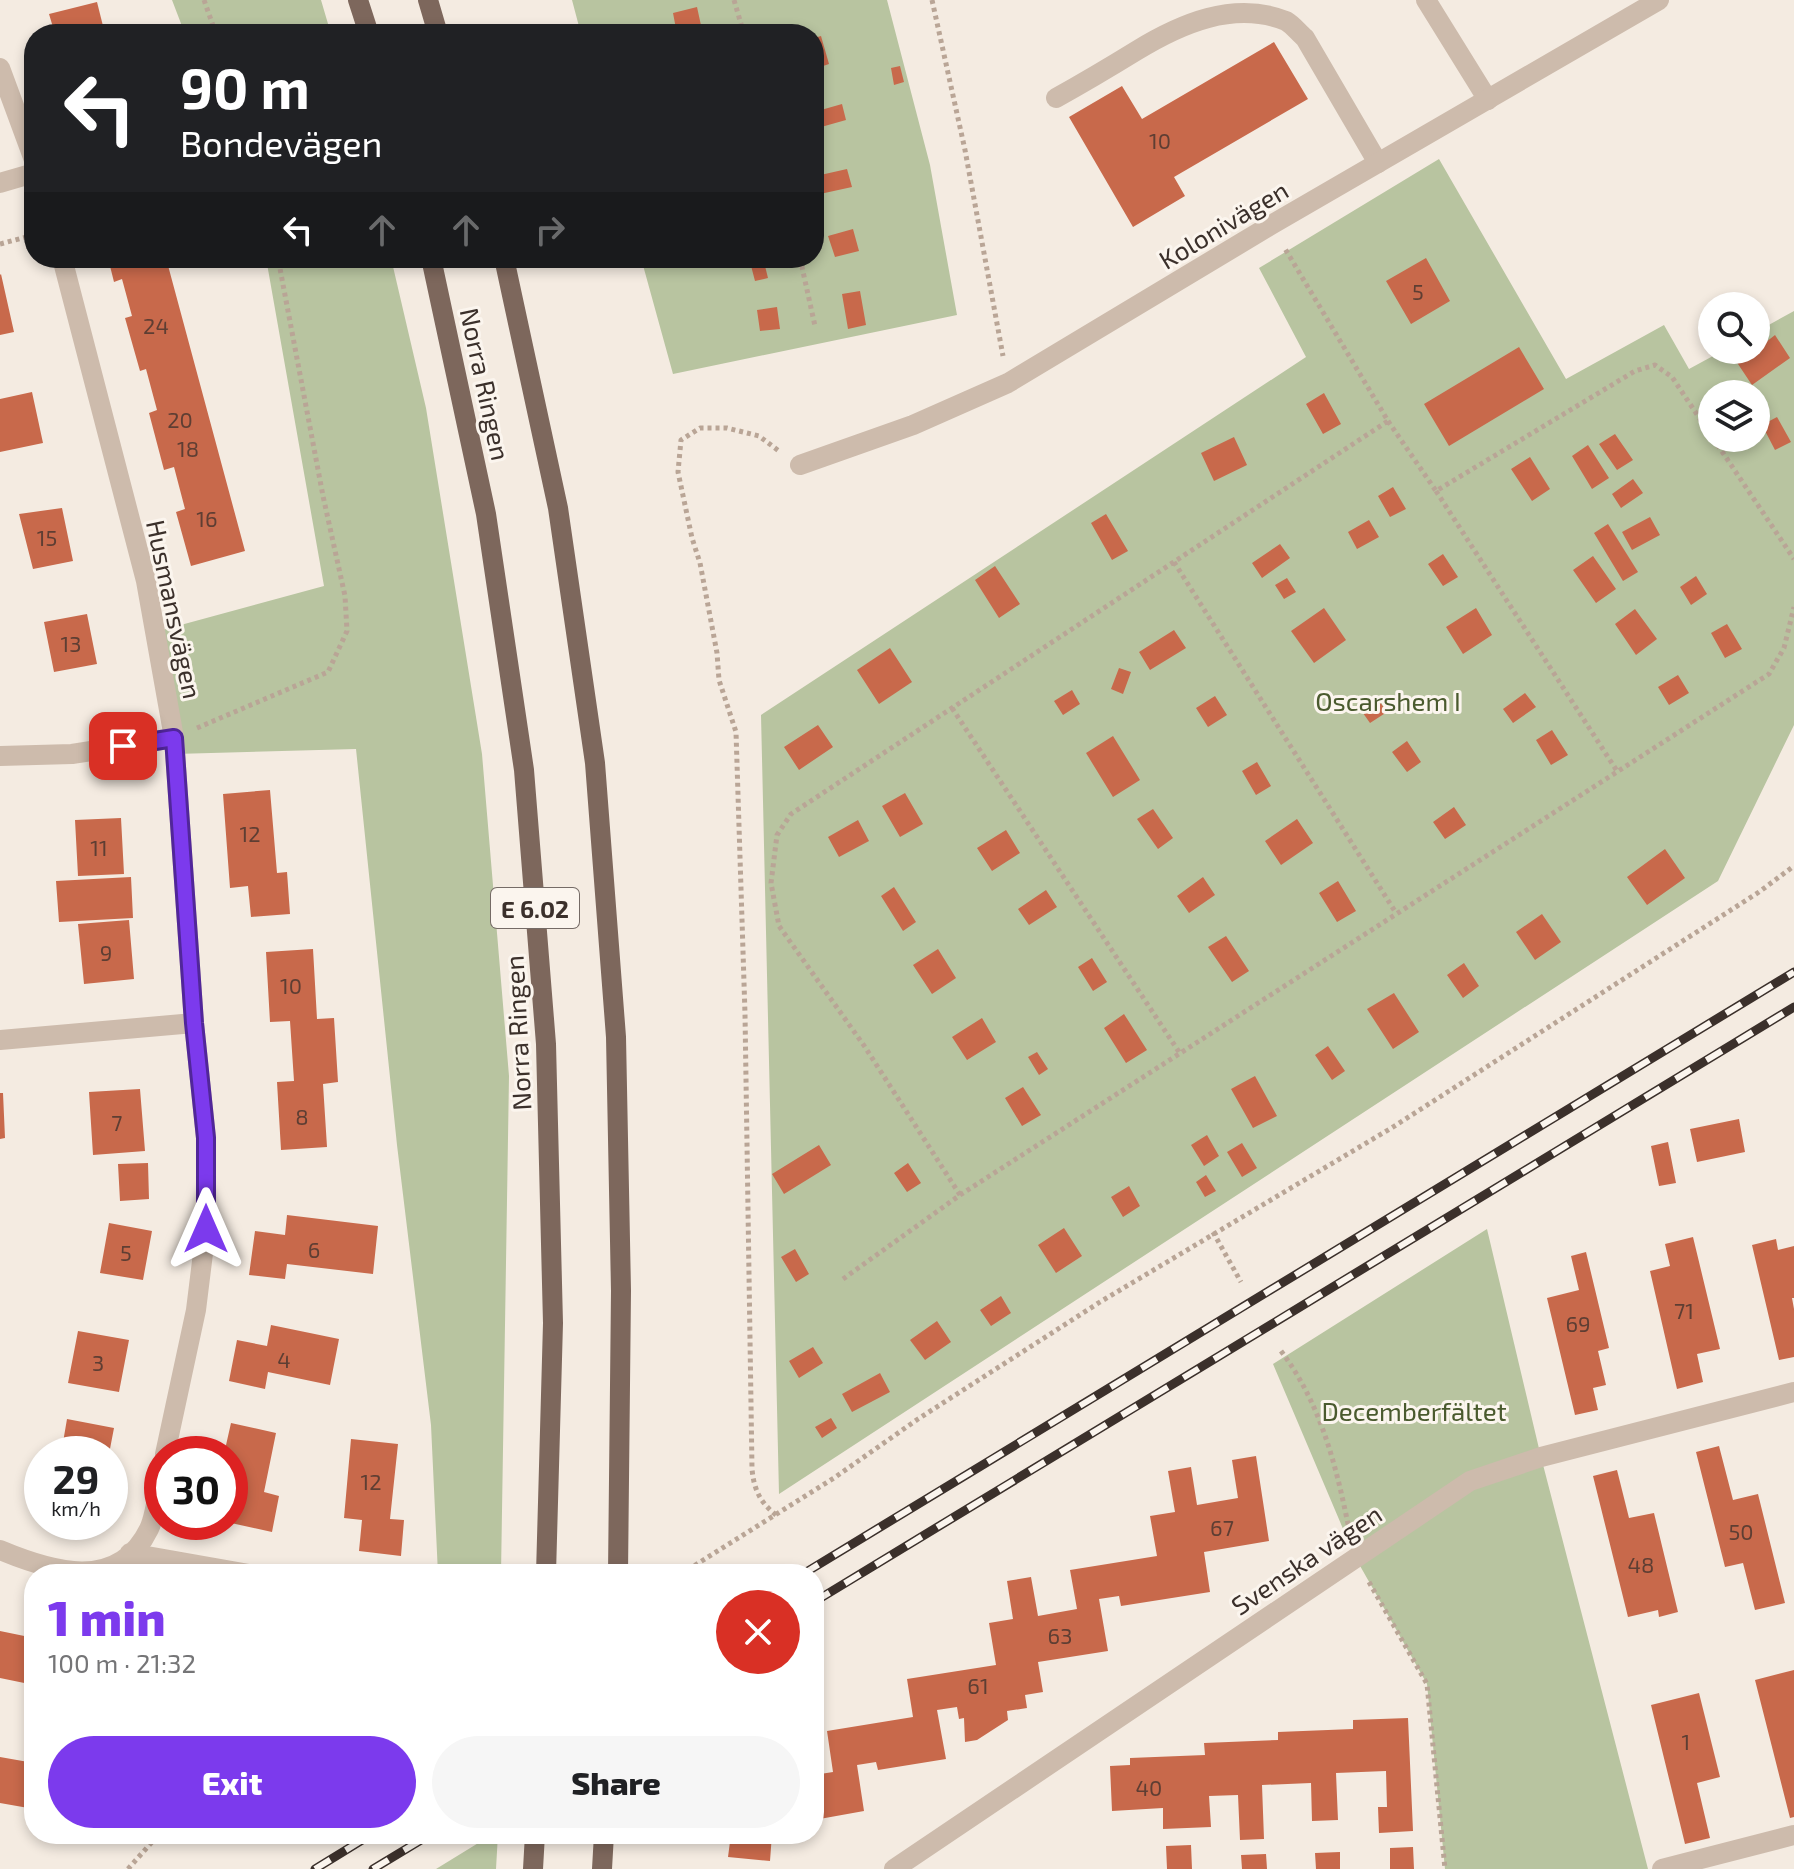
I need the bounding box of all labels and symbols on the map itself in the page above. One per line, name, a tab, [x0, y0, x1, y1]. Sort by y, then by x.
house number: 10	[1149, 127, 1171, 153]
street label: Kolonivägen	[1153, 173, 1293, 275]
house number: 5	[1412, 278, 1424, 304]
street label: Norra Ringen	[455, 305, 517, 463]
house number: 24	[143, 312, 169, 338]
house number: 20	[167, 406, 193, 432]
house number: 18	[177, 435, 199, 461]
house number: 16	[196, 505, 218, 531]
street label: Husmansvägen	[141, 517, 209, 701]
house number: 15	[37, 524, 57, 550]
house number: 13	[61, 630, 82, 656]
park label: Oscarshem I	[1315, 685, 1461, 716]
pin	[89, 712, 157, 780]
house number: 12	[239, 820, 261, 846]
house number: 11	[90, 834, 108, 860]
road number: E 6.02	[491, 888, 579, 928]
house number: 9	[100, 939, 112, 965]
street label: Norra Ringen	[497, 955, 537, 1111]
house number: 10	[280, 972, 302, 998]
house number: 8	[295, 1103, 309, 1129]
house number: 7	[111, 1109, 123, 1135]
position arrow	[164, 1187, 248, 1271]
house number: 6	[308, 1236, 320, 1262]
house number: 5	[120, 1239, 132, 1265]
house number: 71	[1674, 1297, 1694, 1323]
house number: 69	[1565, 1310, 1591, 1336]
house number: 4	[277, 1346, 291, 1372]
house number: 3	[92, 1349, 104, 1375]
park label: Decemberfältet	[1321, 1395, 1507, 1426]
speed limit sign: 30	[144, 1436, 248, 1540]
house number: 12	[360, 1468, 382, 1494]
street label: Svenska vägen	[1225, 1497, 1387, 1621]
house number: 67	[1210, 1514, 1234, 1540]
house number: 50	[1728, 1518, 1754, 1544]
house number: 48	[1628, 1551, 1654, 1577]
house number: 63	[1048, 1622, 1072, 1648]
house number: 61	[967, 1672, 989, 1698]
house number: 1	[1682, 1728, 1690, 1754]
house number: 40	[1136, 1774, 1162, 1800]

